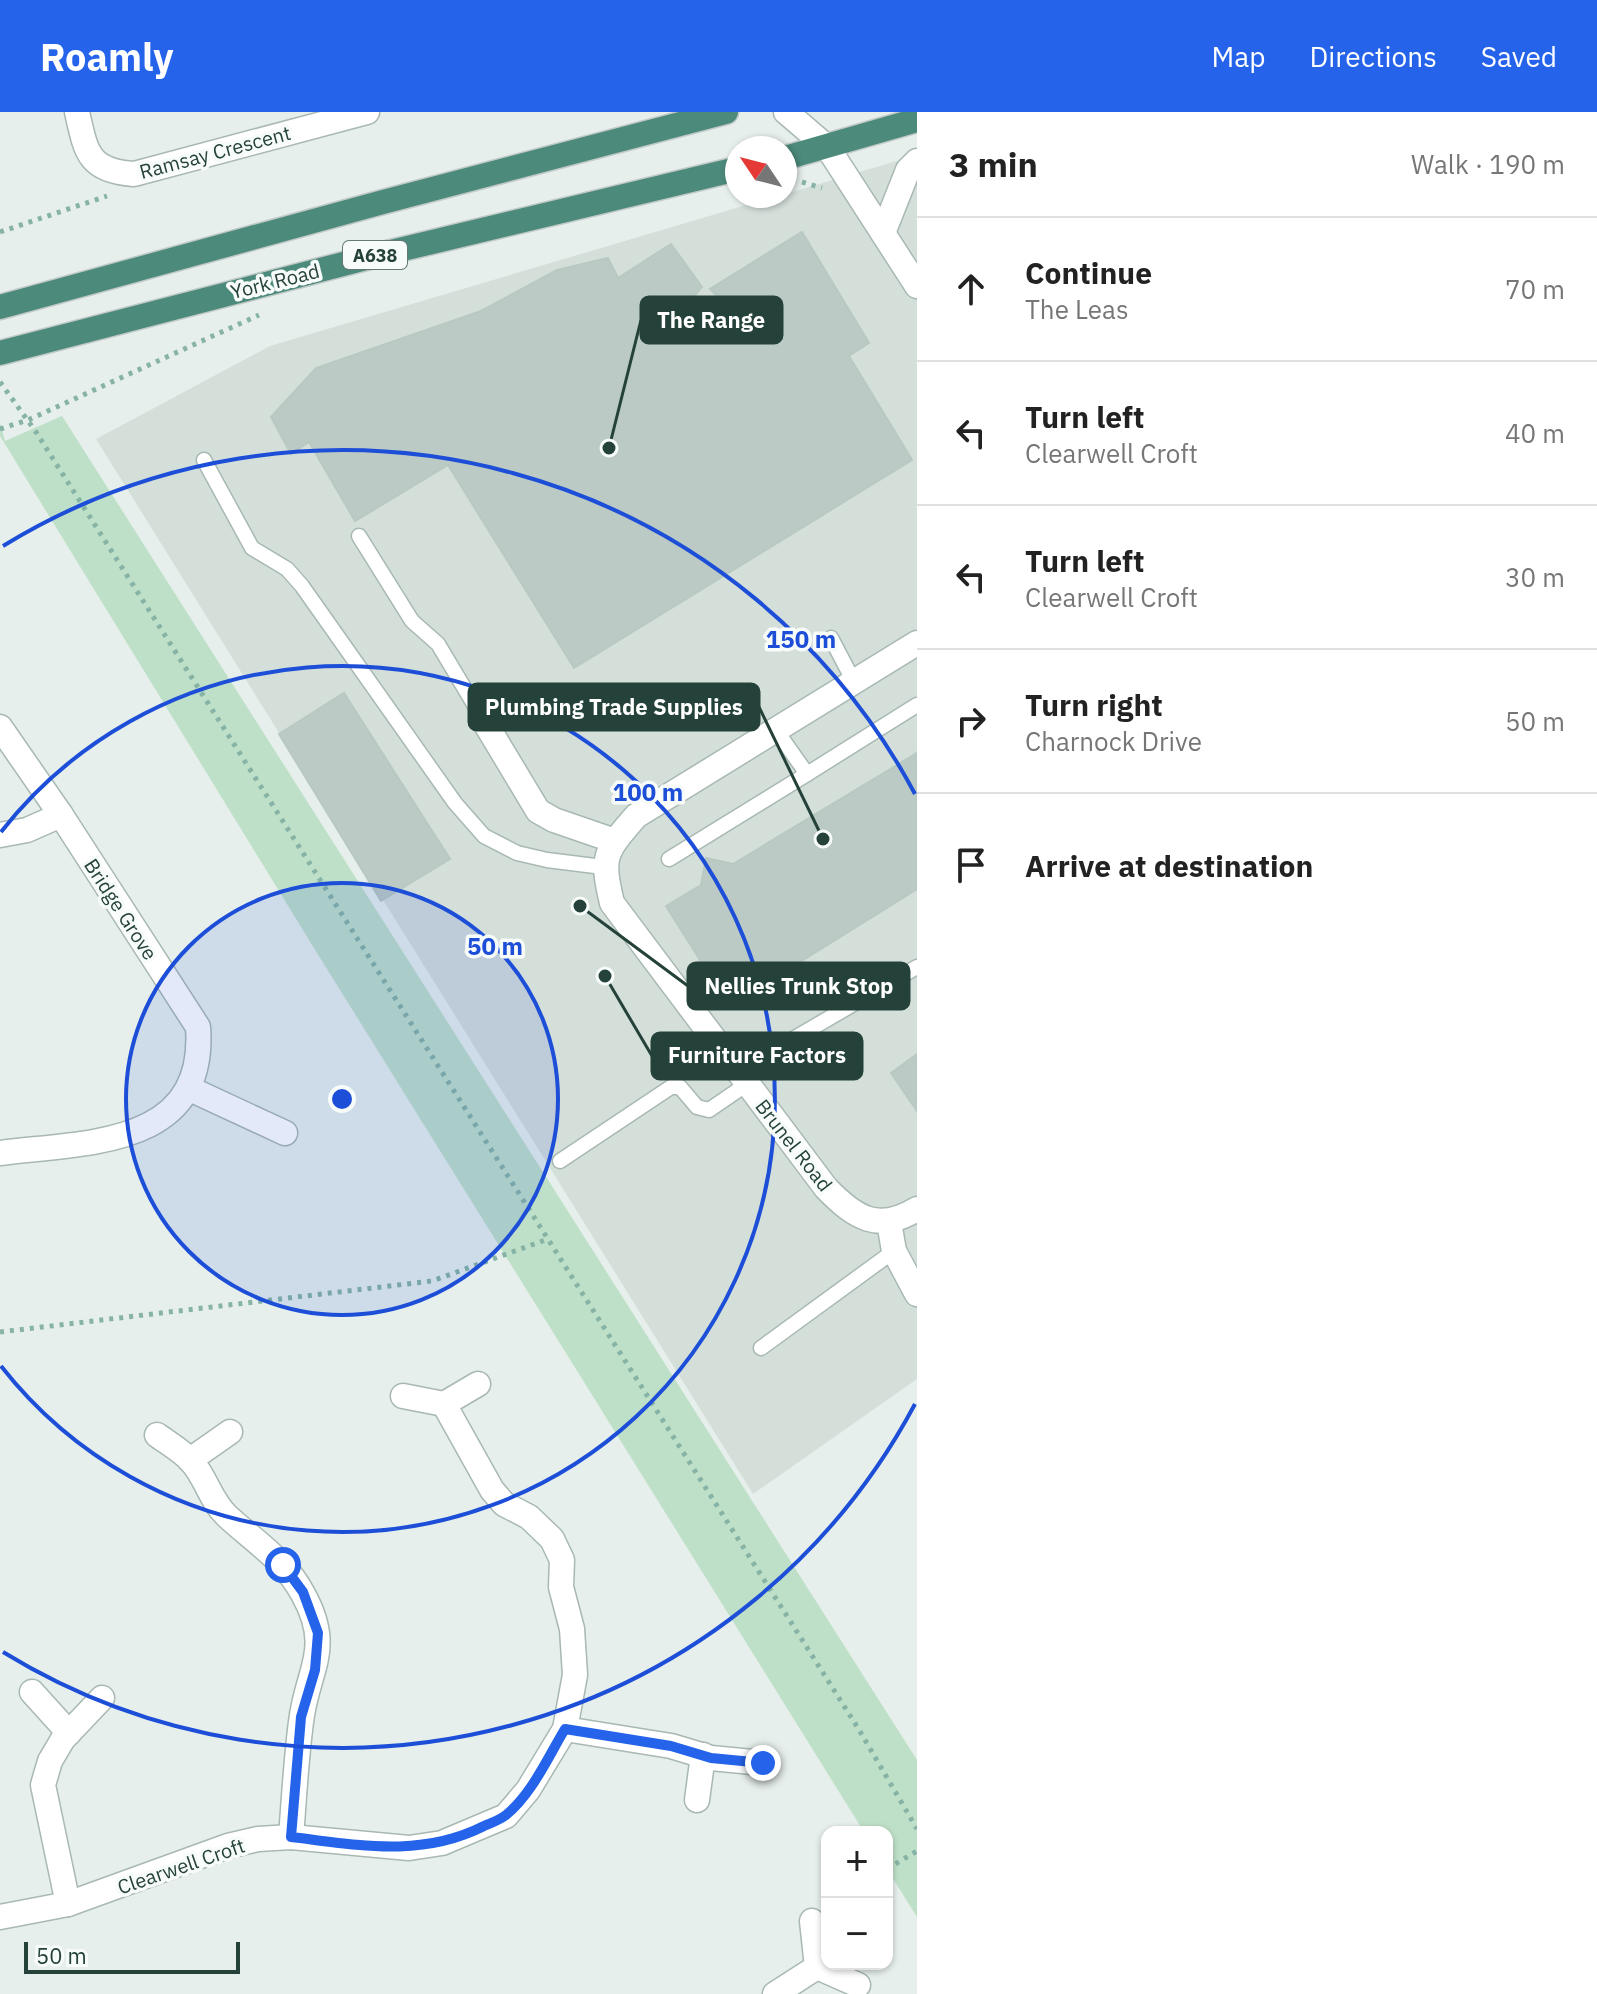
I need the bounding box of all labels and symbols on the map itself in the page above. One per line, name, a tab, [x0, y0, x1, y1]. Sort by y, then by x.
street label: Ramsay Crescent	[136, 119, 294, 185]
north arrow	[725, 136, 797, 208]
road number: A638	[343, 241, 407, 269]
street label: York Road	[228, 257, 322, 305]
callout: The Range	[641, 297, 782, 343]
text: The Range	[657, 305, 765, 334]
text: 150 m	[766, 623, 836, 655]
callout: Plumbing Trade Supplies	[469, 684, 759, 730]
text: Plumbing Trade Supplies	[485, 692, 743, 721]
text: 100 m	[613, 776, 683, 808]
street label: Bridge Grove	[78, 853, 164, 965]
text: 50 m	[467, 930, 523, 962]
callout: Nellies Trunk Stop	[688, 963, 909, 1009]
text: Nellies Trunk Stop	[705, 971, 893, 1000]
callout: Furniture Factors	[652, 1033, 862, 1079]
text: Furniture Factors	[668, 1040, 846, 1069]
centre of rings	[328, 1085, 356, 1113]
street label: Brunel Road	[749, 1093, 839, 1197]
route start	[265, 1547, 301, 1583]
route end	[745, 1745, 781, 1781]
street label: Clearwell Croft	[114, 1832, 248, 1900]
scale bar	[24, 1938, 240, 1974]

